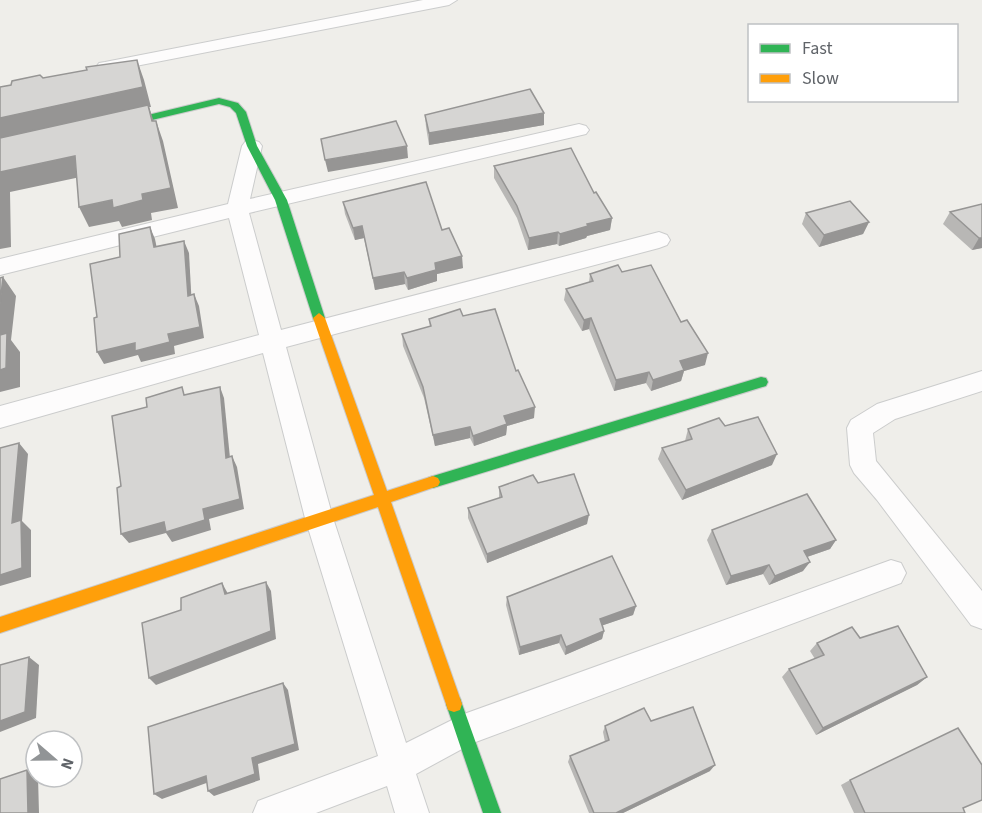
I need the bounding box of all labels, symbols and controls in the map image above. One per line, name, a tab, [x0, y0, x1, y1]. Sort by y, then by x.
legend	[748, 24, 958, 102]
text: Fast	[802, 36, 833, 61]
text: Slow	[802, 66, 839, 91]
north arrow	[24, 729, 84, 789]
text: N	[55, 755, 79, 773]

